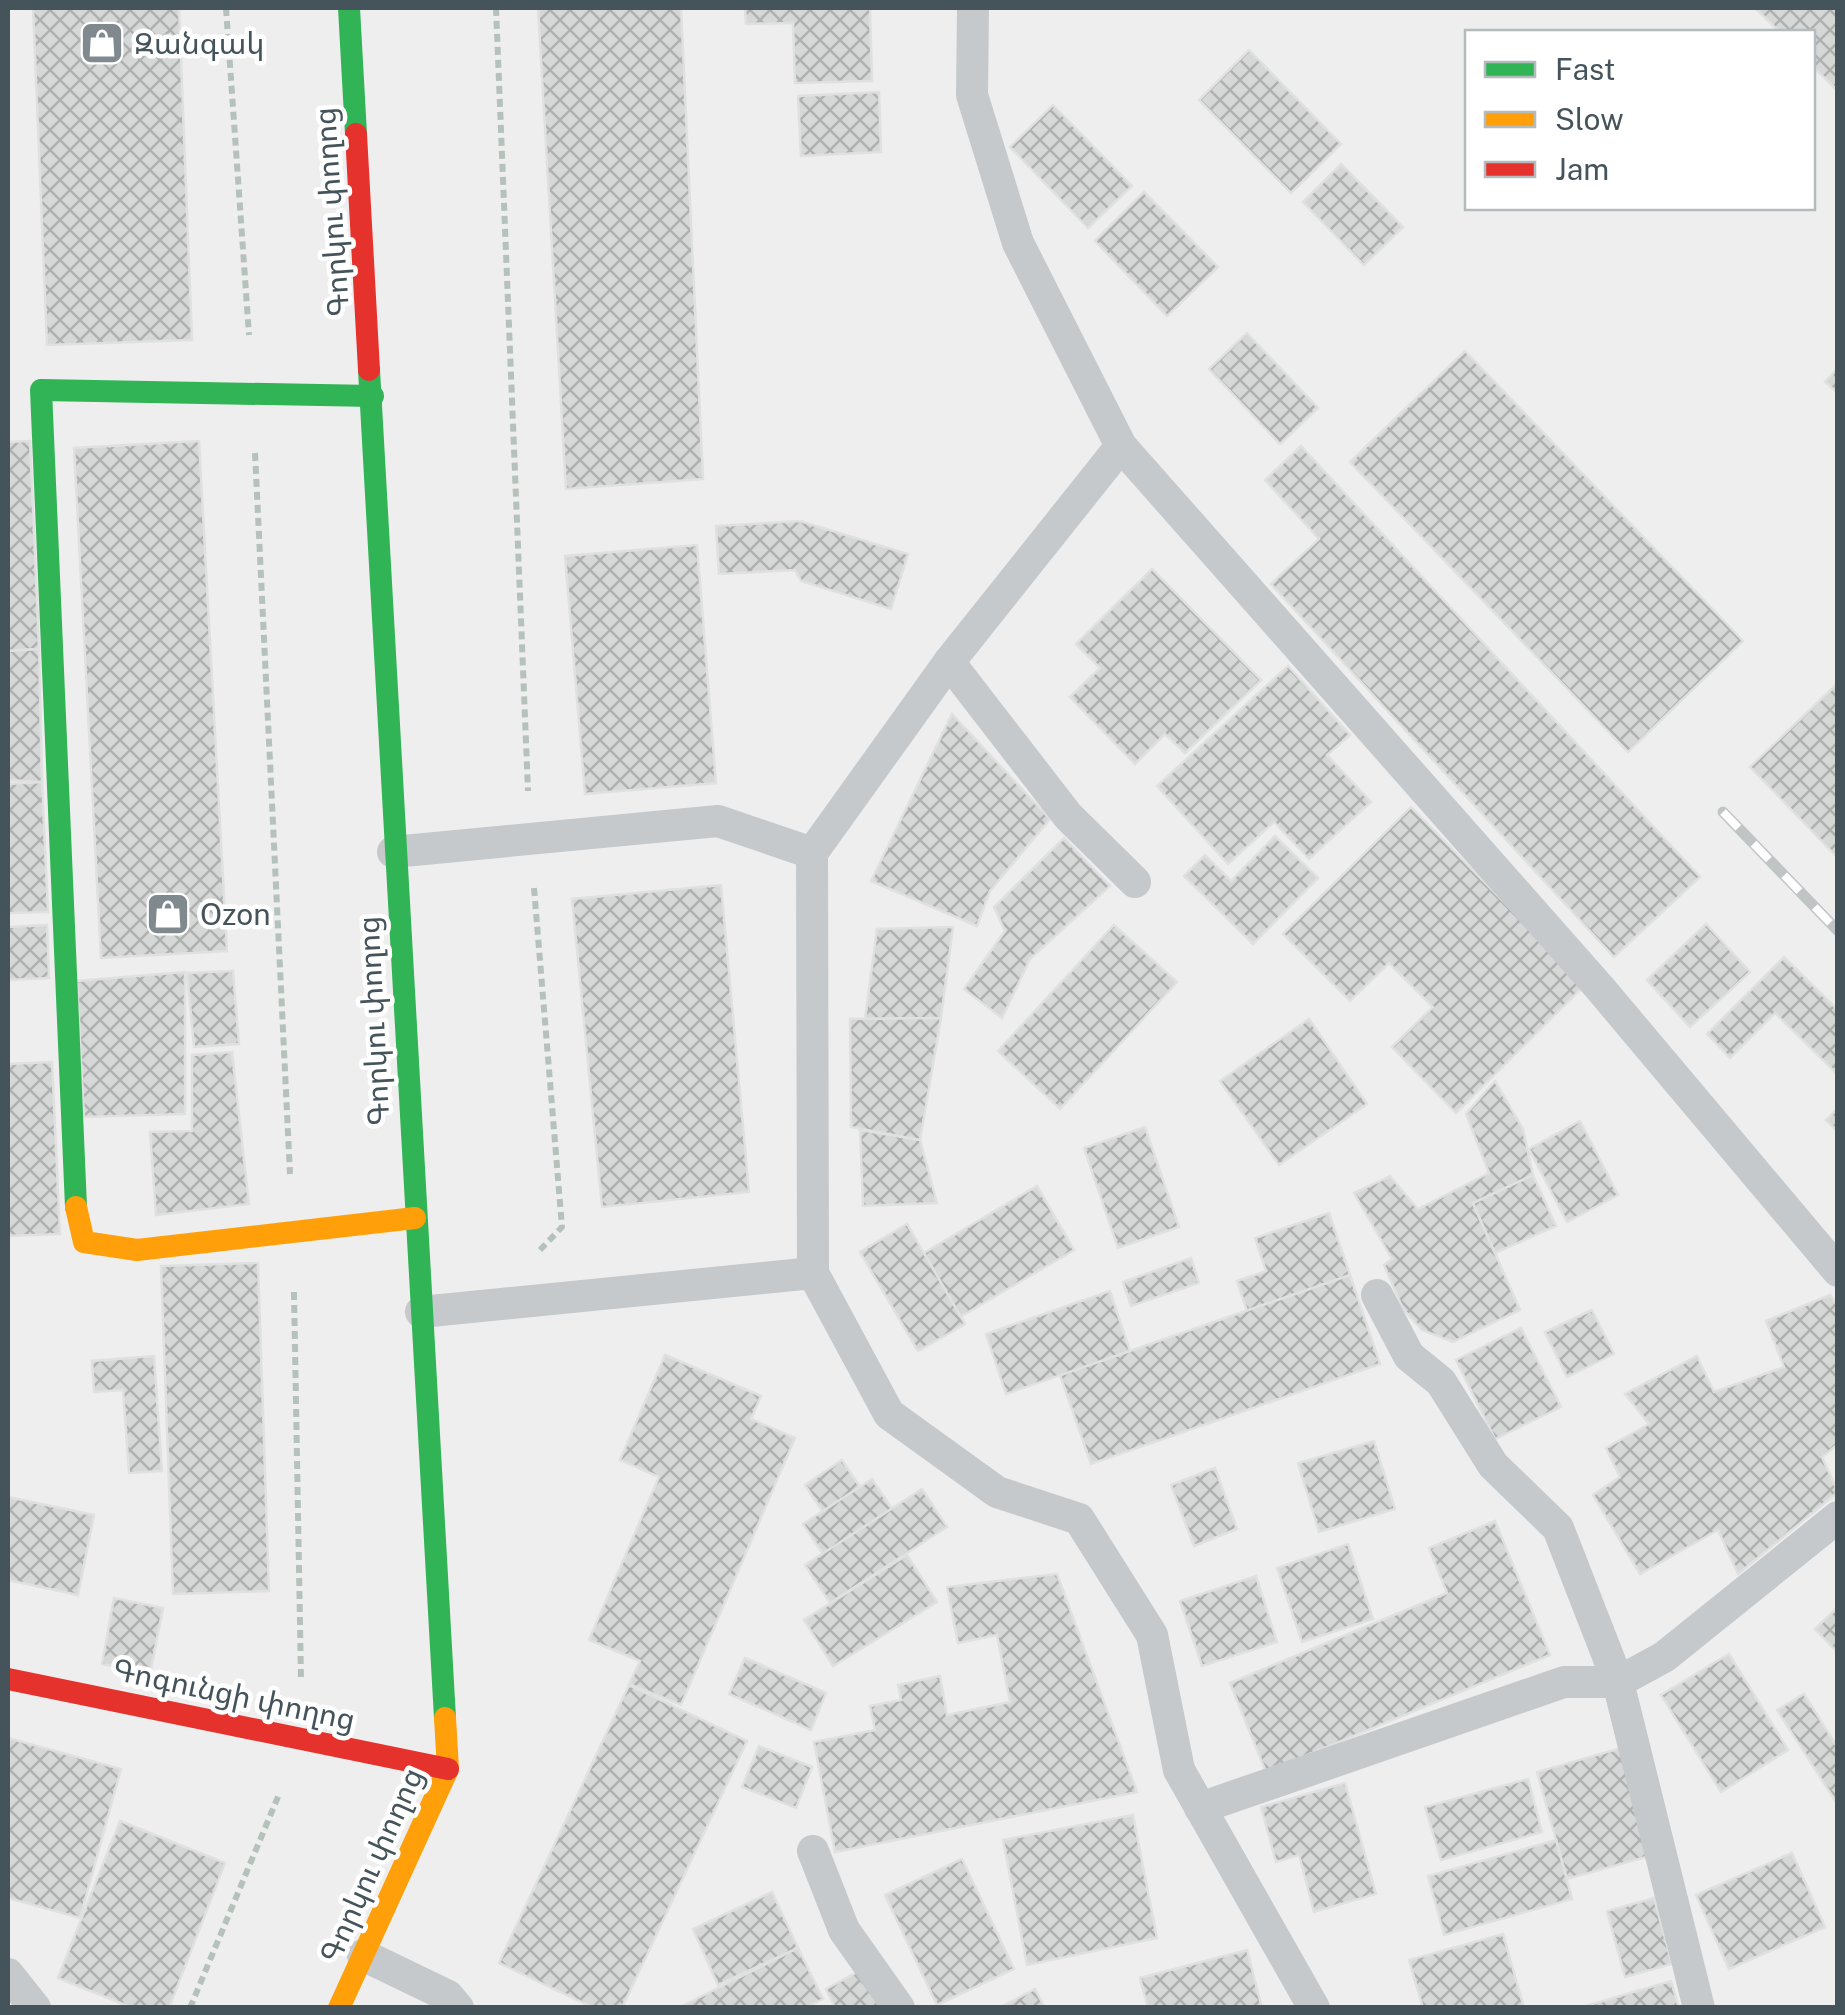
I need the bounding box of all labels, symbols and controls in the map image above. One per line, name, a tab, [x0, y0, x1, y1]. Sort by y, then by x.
shop icon: Զանգակ	[79, 20, 125, 66]
place label: Զանգակ	[134, 25, 264, 61]
legend	[1465, 30, 1815, 210]
text: Fast	[1555, 51, 1615, 87]
text: Slow	[1555, 101, 1624, 137]
street label: Գորկու փողոց	[306, 106, 356, 318]
text: Jam	[1555, 151, 1609, 187]
shop icon: Ozon	[145, 891, 191, 937]
place label: Ozon	[200, 896, 271, 932]
street label: Գորկու փողոց	[350, 915, 396, 1127]
street label: Գոգունցի փողոց	[109, 1651, 359, 1737]
street label: Գորկու փողոց	[312, 1762, 430, 1968]

